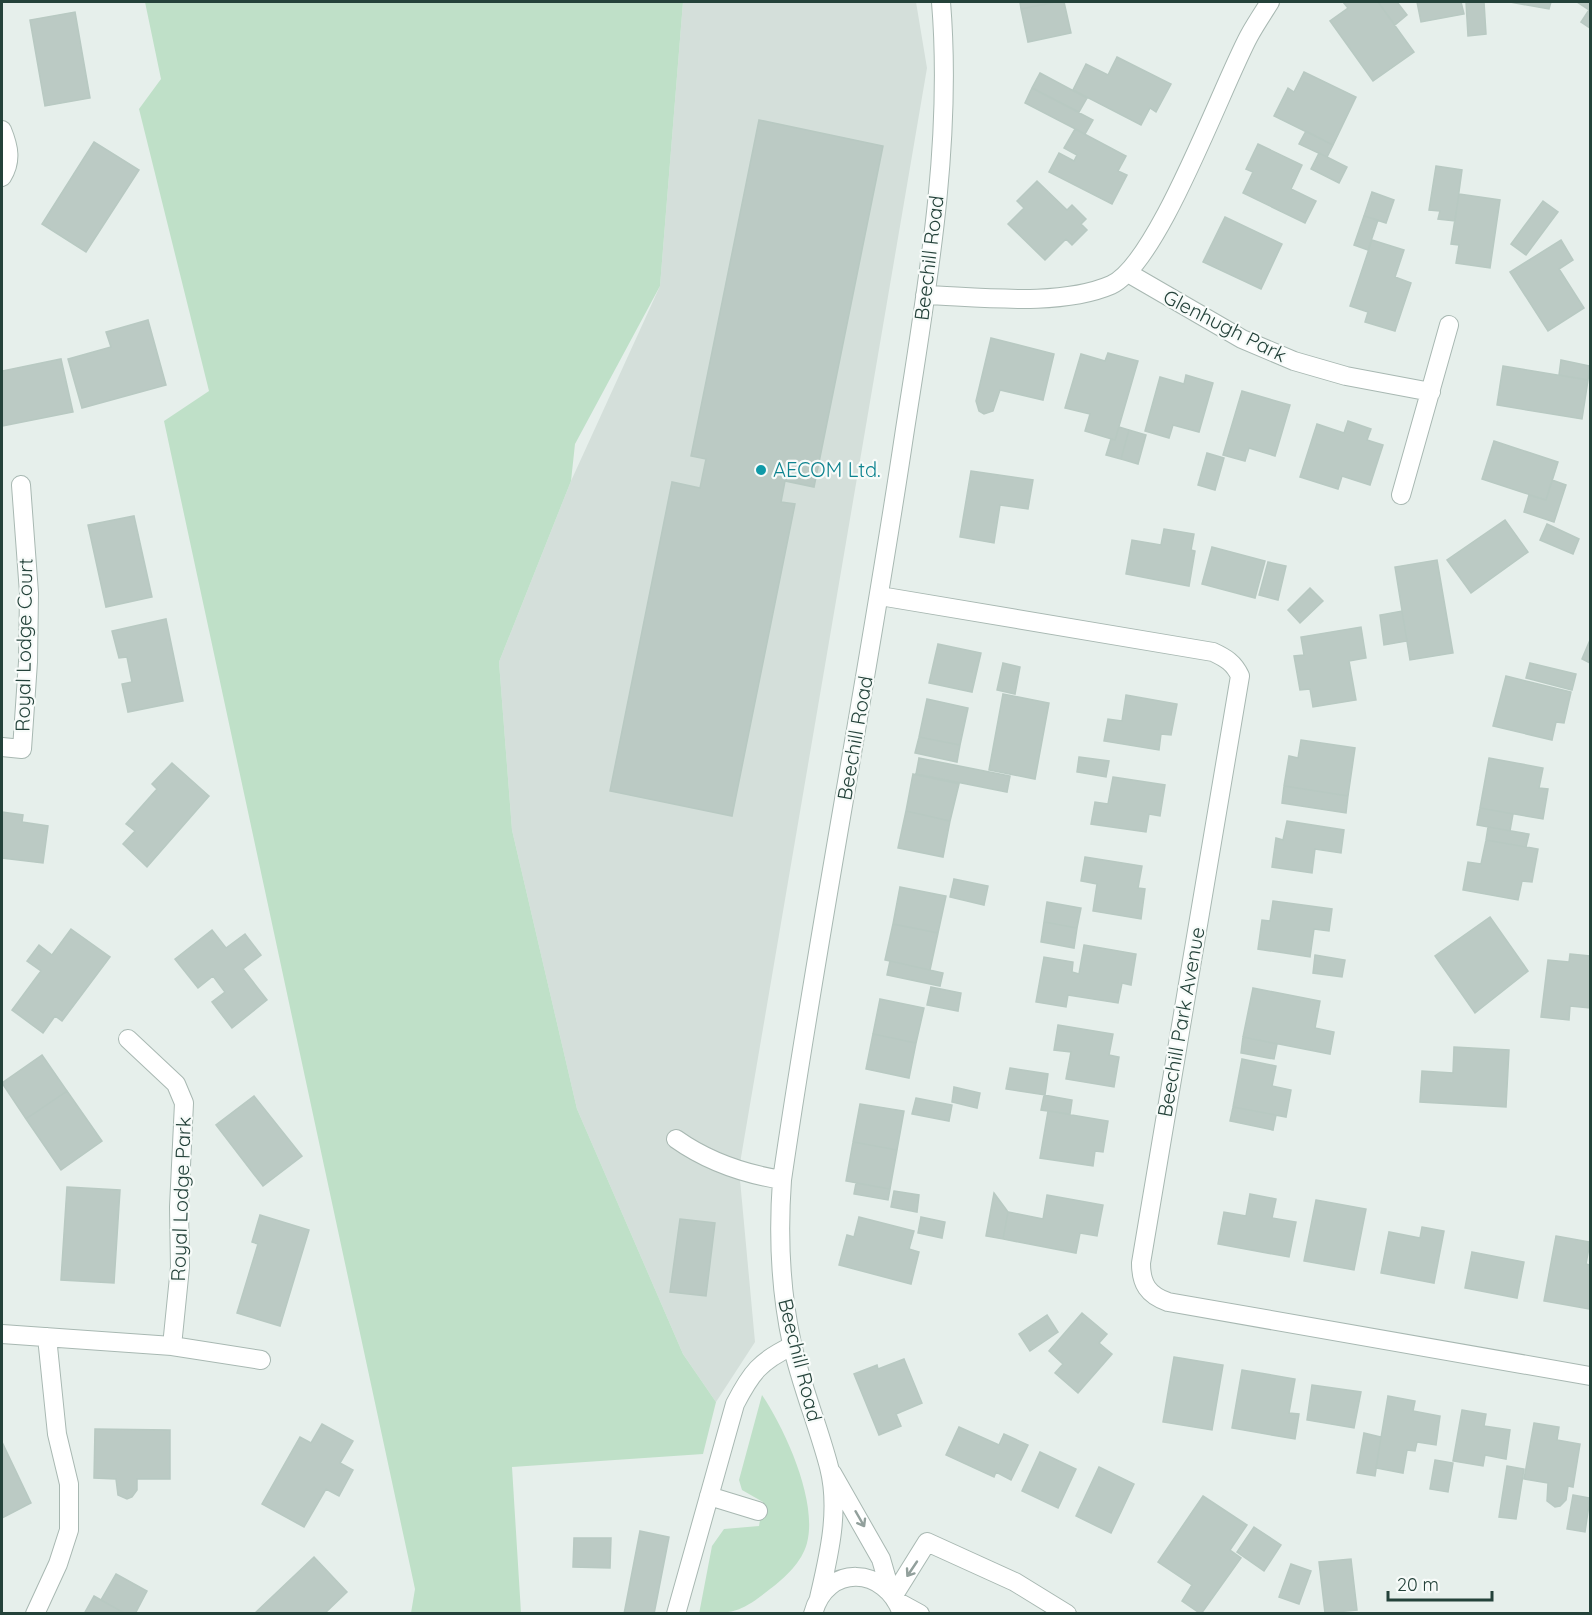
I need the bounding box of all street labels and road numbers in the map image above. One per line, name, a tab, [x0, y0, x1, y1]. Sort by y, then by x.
street label: Beechill Road	[908, 194, 949, 322]
street label: Glenhugh Park	[1159, 284, 1291, 367]
street label: Royal Lodge Court	[9, 558, 38, 732]
street label: Beechill Road	[831, 674, 878, 802]
street label: Beechill Park Avenue	[1151, 925, 1210, 1119]
street label: Royal Lodge Park	[165, 1116, 196, 1282]
street label: Beechill Road	[773, 1296, 828, 1424]

